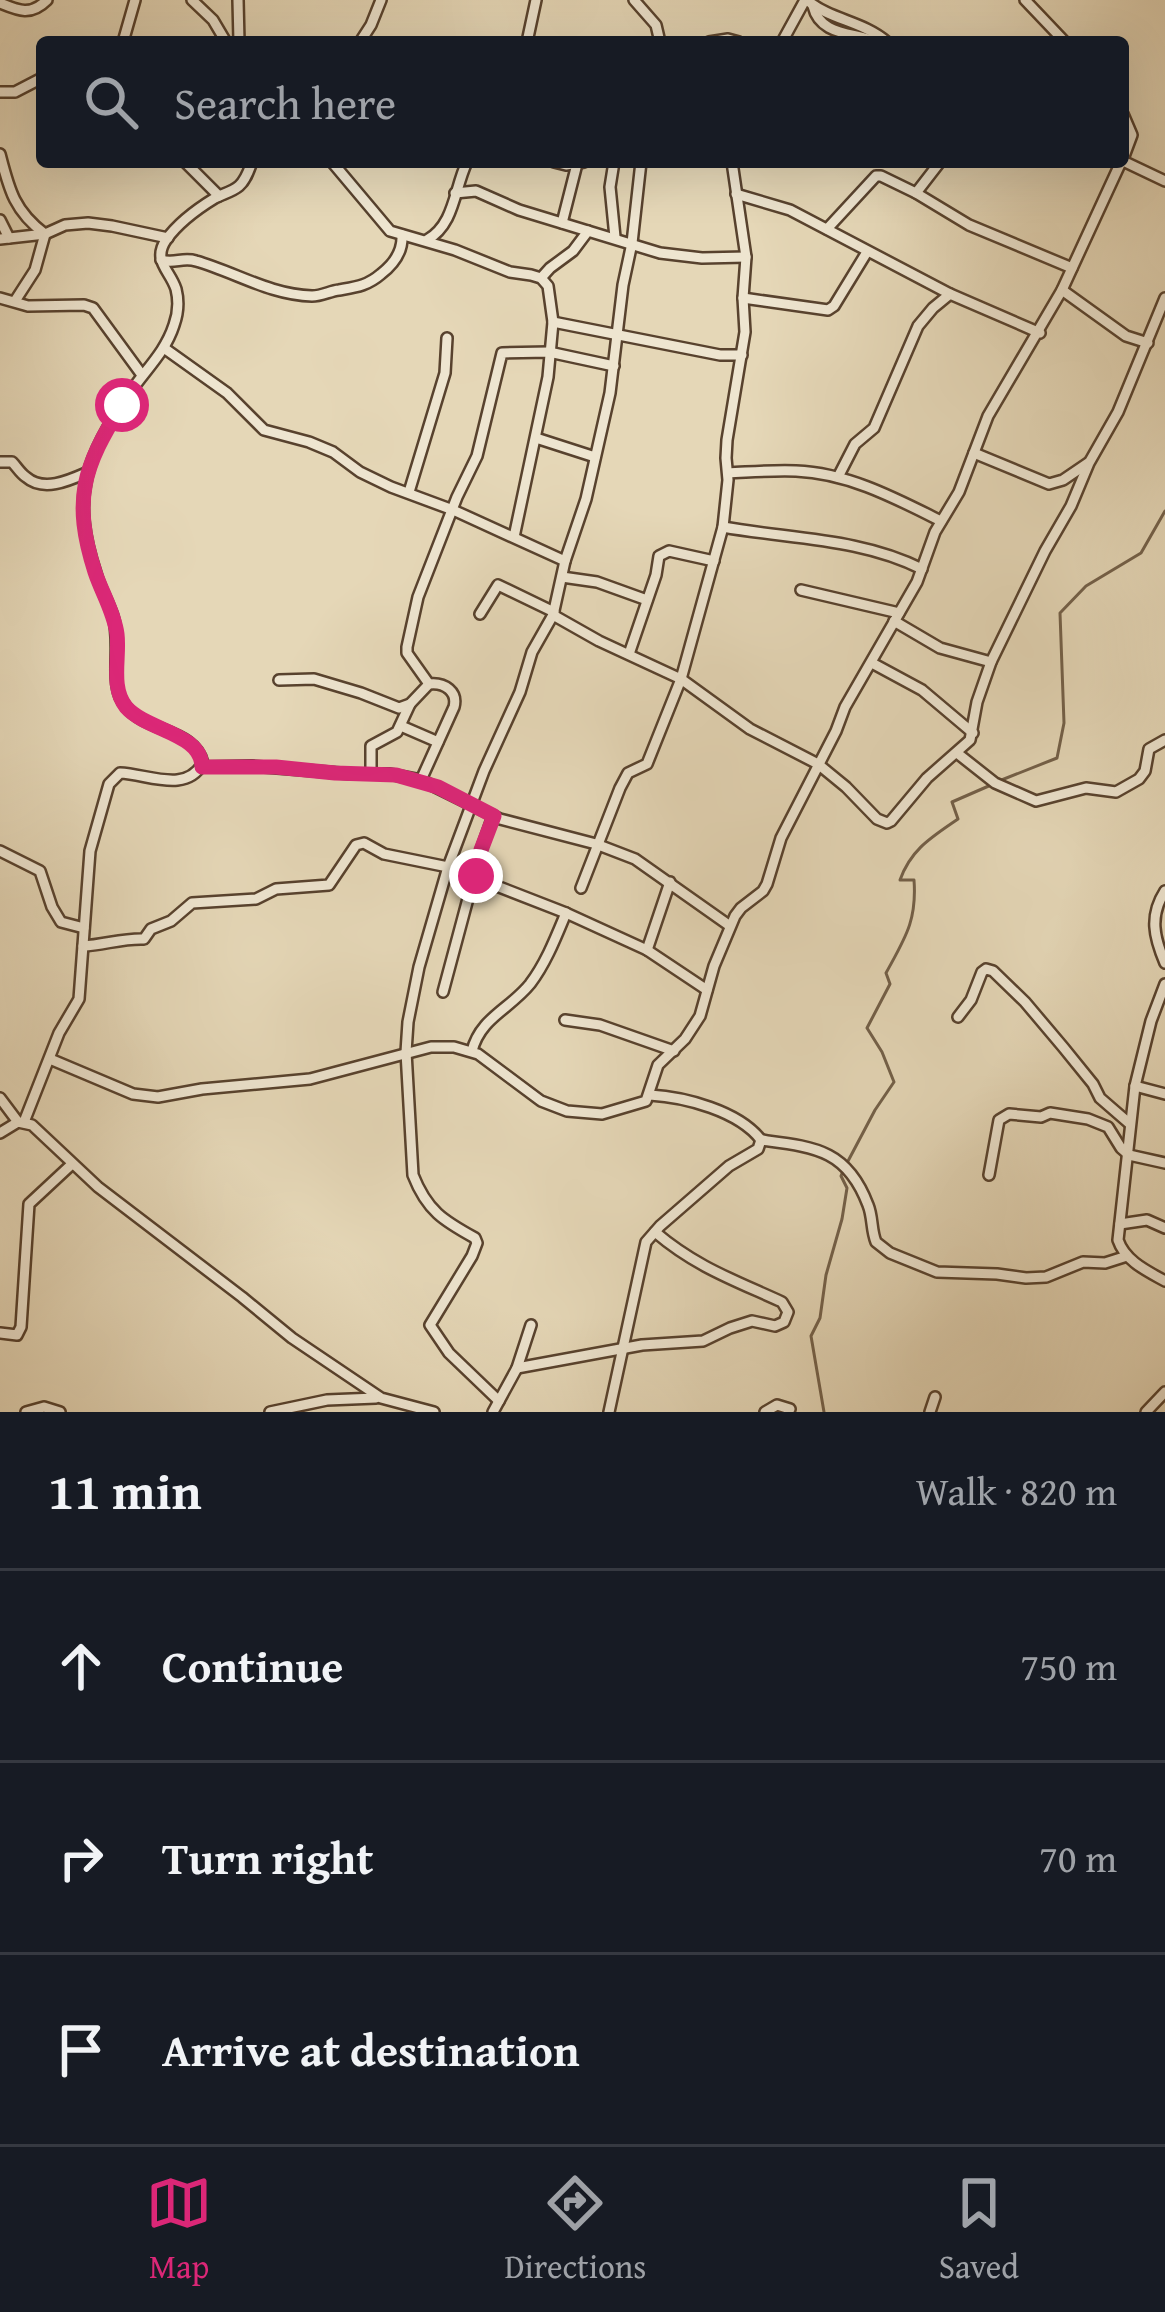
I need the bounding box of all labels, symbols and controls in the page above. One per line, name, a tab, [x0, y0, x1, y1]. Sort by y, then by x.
search box	[36, 36, 1129, 168]
icon: search	[78, 69, 144, 135]
text: Search here	[174, 70, 396, 135]
route start	[95, 378, 149, 432]
route end	[449, 849, 503, 903]
text: 11 min	[48, 1453, 202, 1528]
text: Walk · 820 m	[916, 1462, 1117, 1519]
icon: ahead	[48, 1633, 114, 1699]
text: Continue	[162, 1633, 343, 1698]
text: 750 m	[1020, 1637, 1117, 1694]
icon: right	[48, 1825, 114, 1891]
text: Turn right	[162, 1825, 374, 1890]
text: 70 m	[1039, 1829, 1117, 1886]
icon: arrive	[48, 2017, 114, 2083]
text: Arrive at destination	[162, 2017, 580, 2082]
tab: Map	[146, 2170, 212, 2290]
tab: Directions	[505, 2170, 646, 2290]
tab: Saved	[939, 2170, 1019, 2290]

